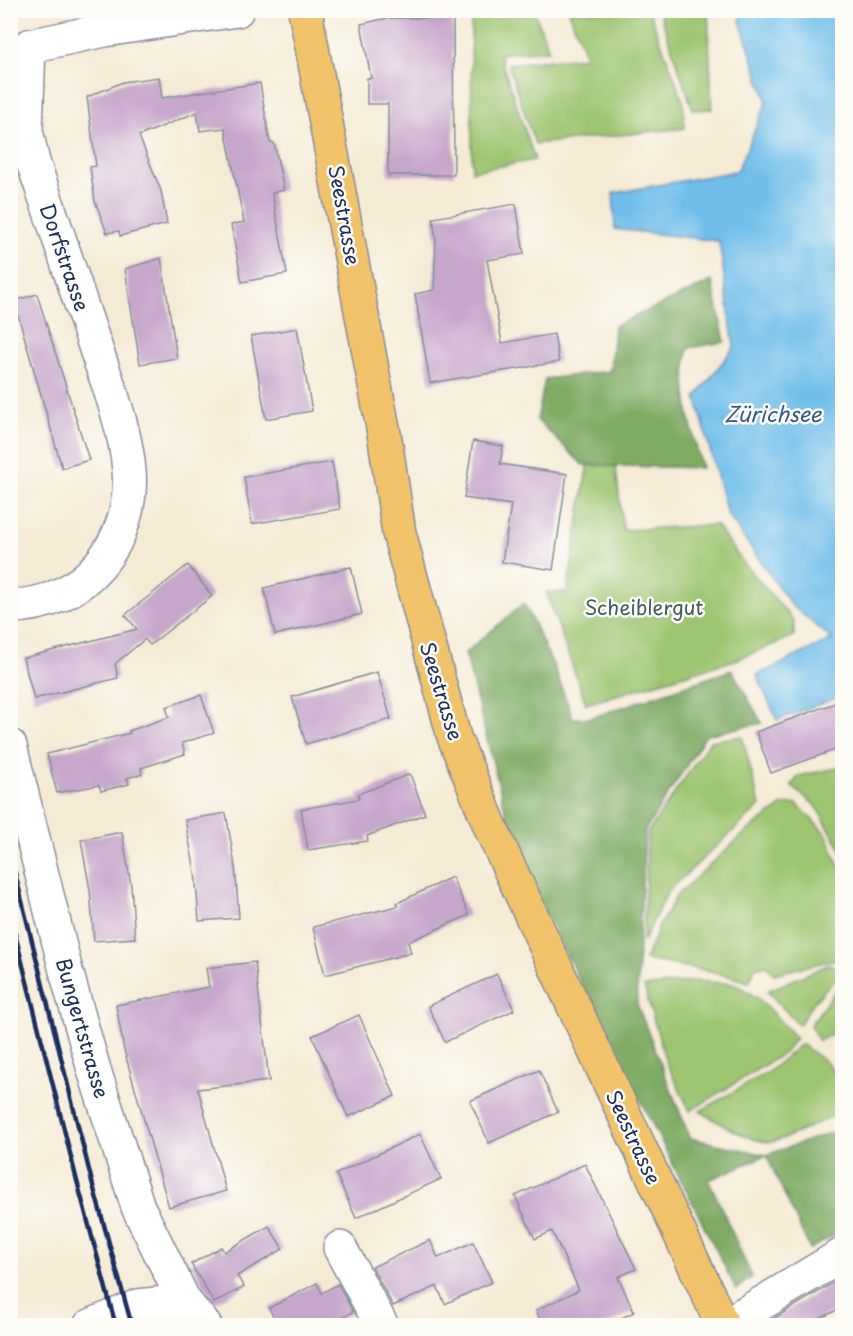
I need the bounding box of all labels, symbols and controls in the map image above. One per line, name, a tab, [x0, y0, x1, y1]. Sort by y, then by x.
street label: Seestrasse	[321, 162, 369, 268]
street label: Dorfstrasse	[33, 199, 97, 315]
water label: Zürichsee	[724, 397, 823, 429]
park label: Scheiblergut	[585, 592, 703, 622]
street label: Seestrasse	[413, 638, 471, 744]
street label: Bungertstrasse	[49, 954, 117, 1102]
street label: Seestrasse	[599, 1085, 669, 1189]

